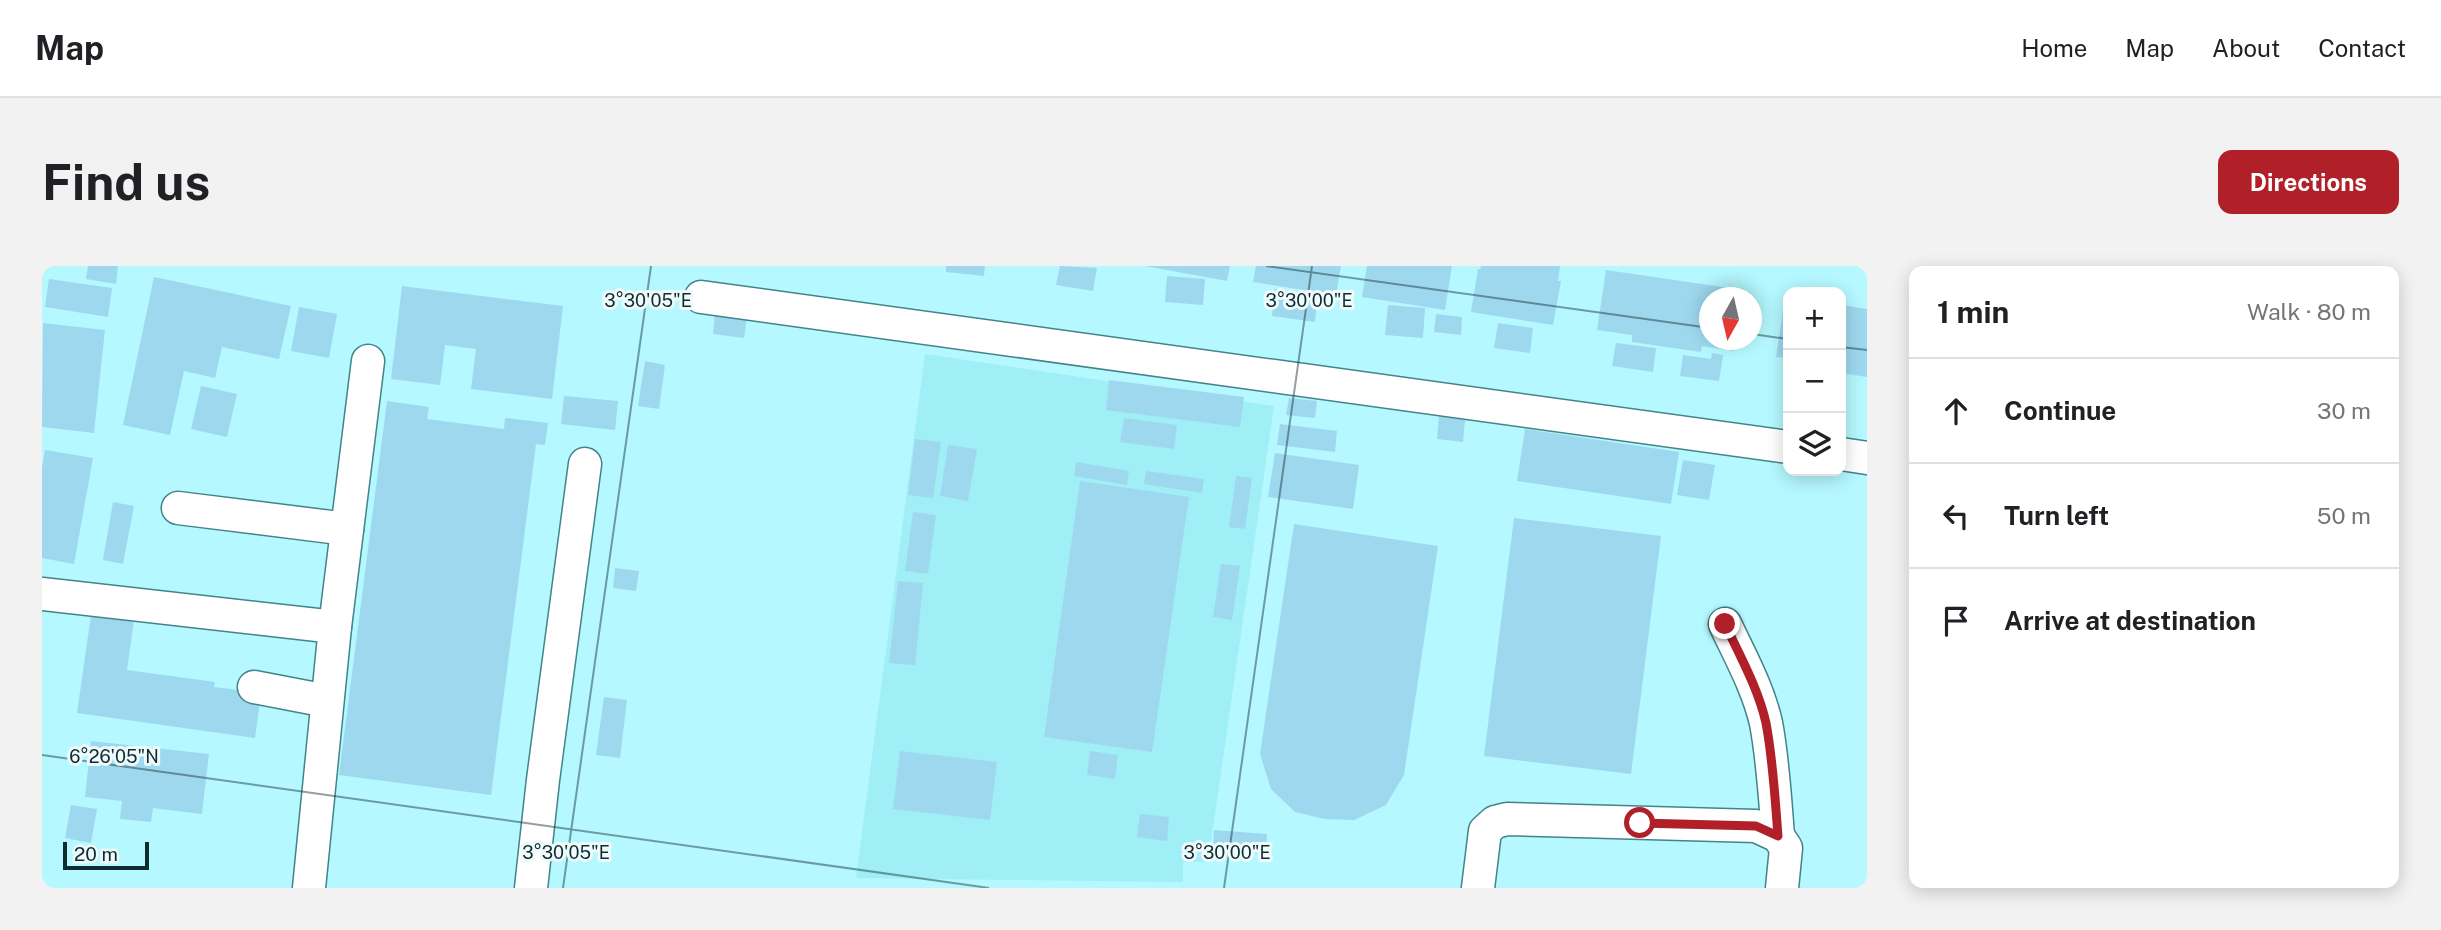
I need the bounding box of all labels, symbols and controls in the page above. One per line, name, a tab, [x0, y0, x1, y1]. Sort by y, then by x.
text: Map	[35, 29, 104, 67]
text: Home	[2021, 34, 2087, 62]
text: Map	[2125, 34, 2174, 62]
text: About	[2212, 34, 2280, 62]
text: Contact	[2318, 34, 2406, 62]
button: Directions	[2218, 150, 2399, 214]
text: Find us	[42, 153, 210, 211]
north arrow	[1699, 287, 1762, 350]
map controls	[1783, 287, 1846, 476]
button: +	[1783, 287, 1846, 350]
text: 3°30'05"E	[604, 290, 692, 311]
text: 3°30'00"E	[1265, 290, 1353, 311]
text: 1 min	[1937, 294, 2009, 330]
text: Walk · 80 m	[2247, 298, 2371, 325]
button: −	[1783, 350, 1846, 413]
icon: ahead	[1937, 392, 1975, 430]
text: Continue	[2004, 395, 2116, 426]
text: 30 m	[2317, 397, 2371, 424]
button: layers	[1783, 413, 1846, 476]
icon: left	[1937, 497, 1975, 535]
text: Turn left	[2004, 500, 2109, 531]
text: 50 m	[2317, 502, 2371, 529]
icon: arrive	[1937, 602, 1975, 640]
text: Arrive at destination	[2004, 605, 2256, 636]
route end	[1709, 608, 1740, 639]
text: 6°26'05"N	[69, 746, 159, 767]
route start	[1624, 807, 1655, 838]
scale bar	[63, 839, 149, 871]
text: 3°30'05"E	[522, 842, 610, 863]
text: 3°30'00"E	[1183, 842, 1271, 863]
text: 20 m	[74, 843, 118, 865]

